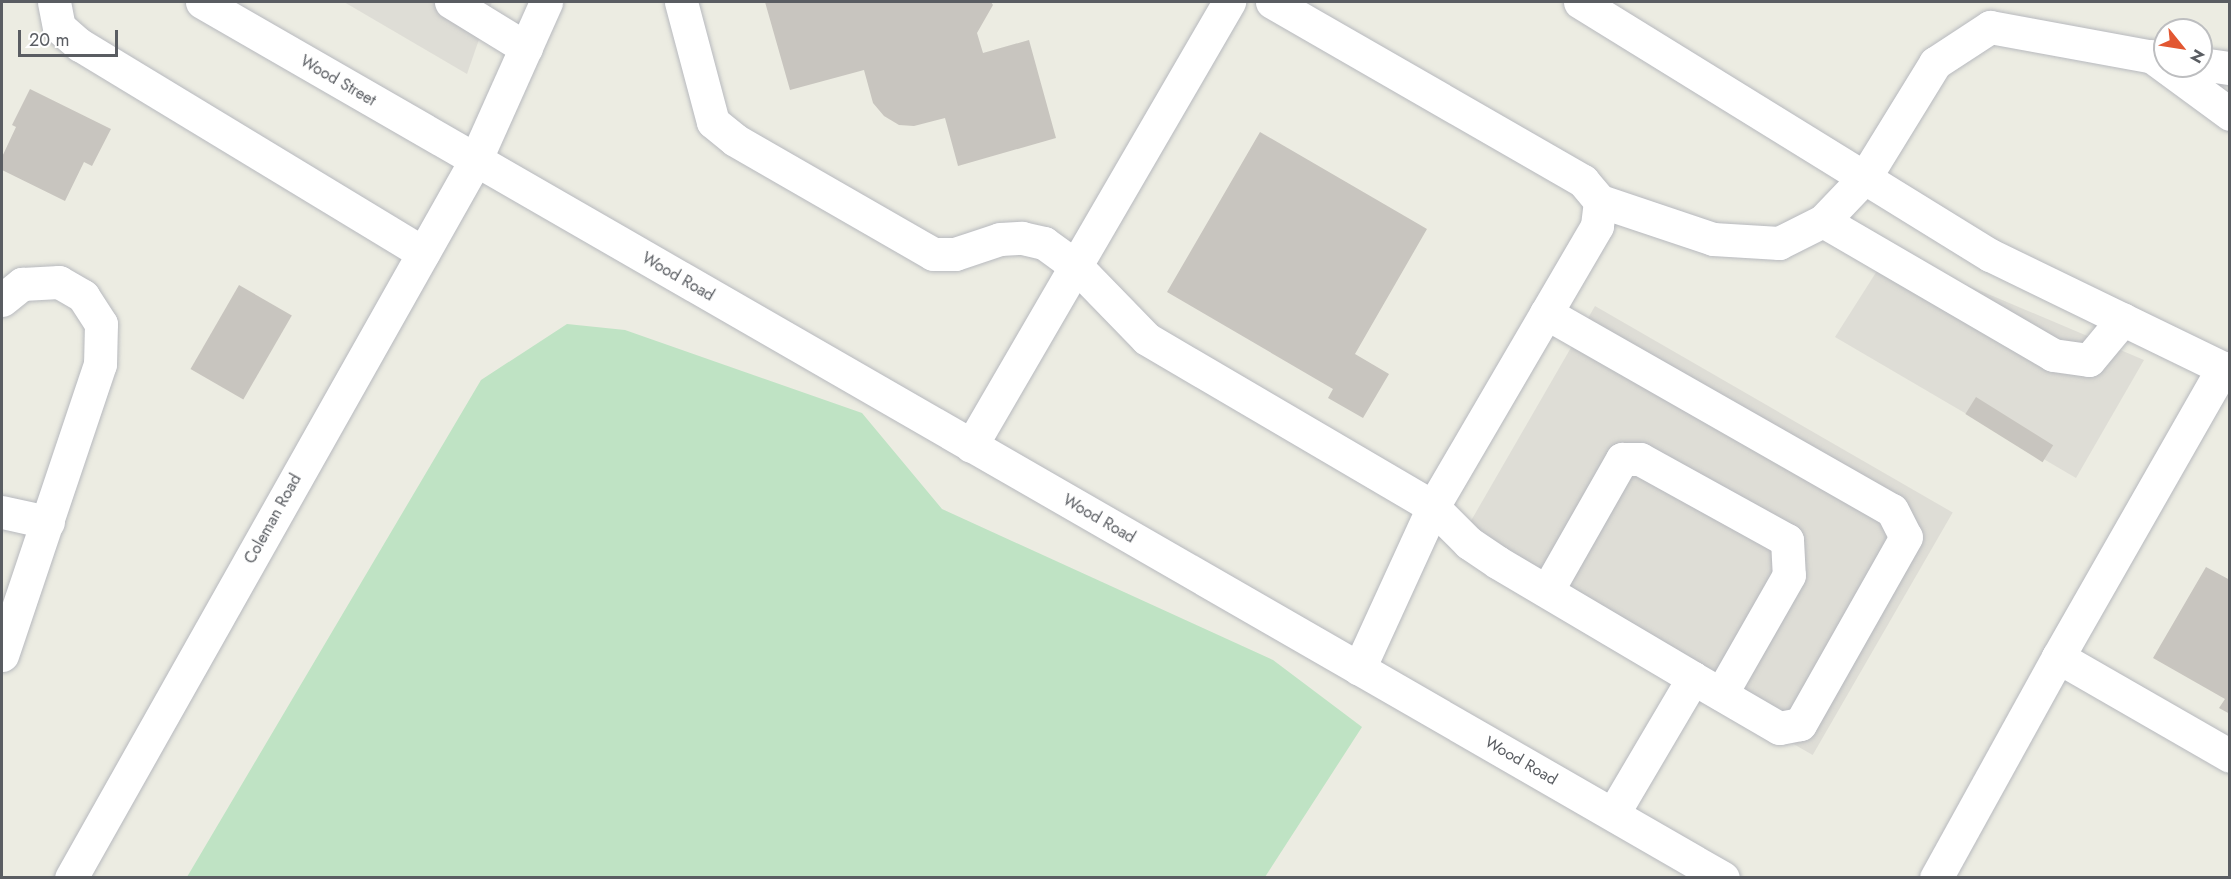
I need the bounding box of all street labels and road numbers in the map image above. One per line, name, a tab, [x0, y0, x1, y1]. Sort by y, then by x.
street label: Wood Street	[297, 52, 379, 110]
street label: Wood Road	[638, 249, 718, 305]
street label: Coleman Road	[240, 471, 306, 567]
street label: Wood Road	[1059, 491, 1139, 547]
street label: Wood Road	[1481, 733, 1561, 789]

